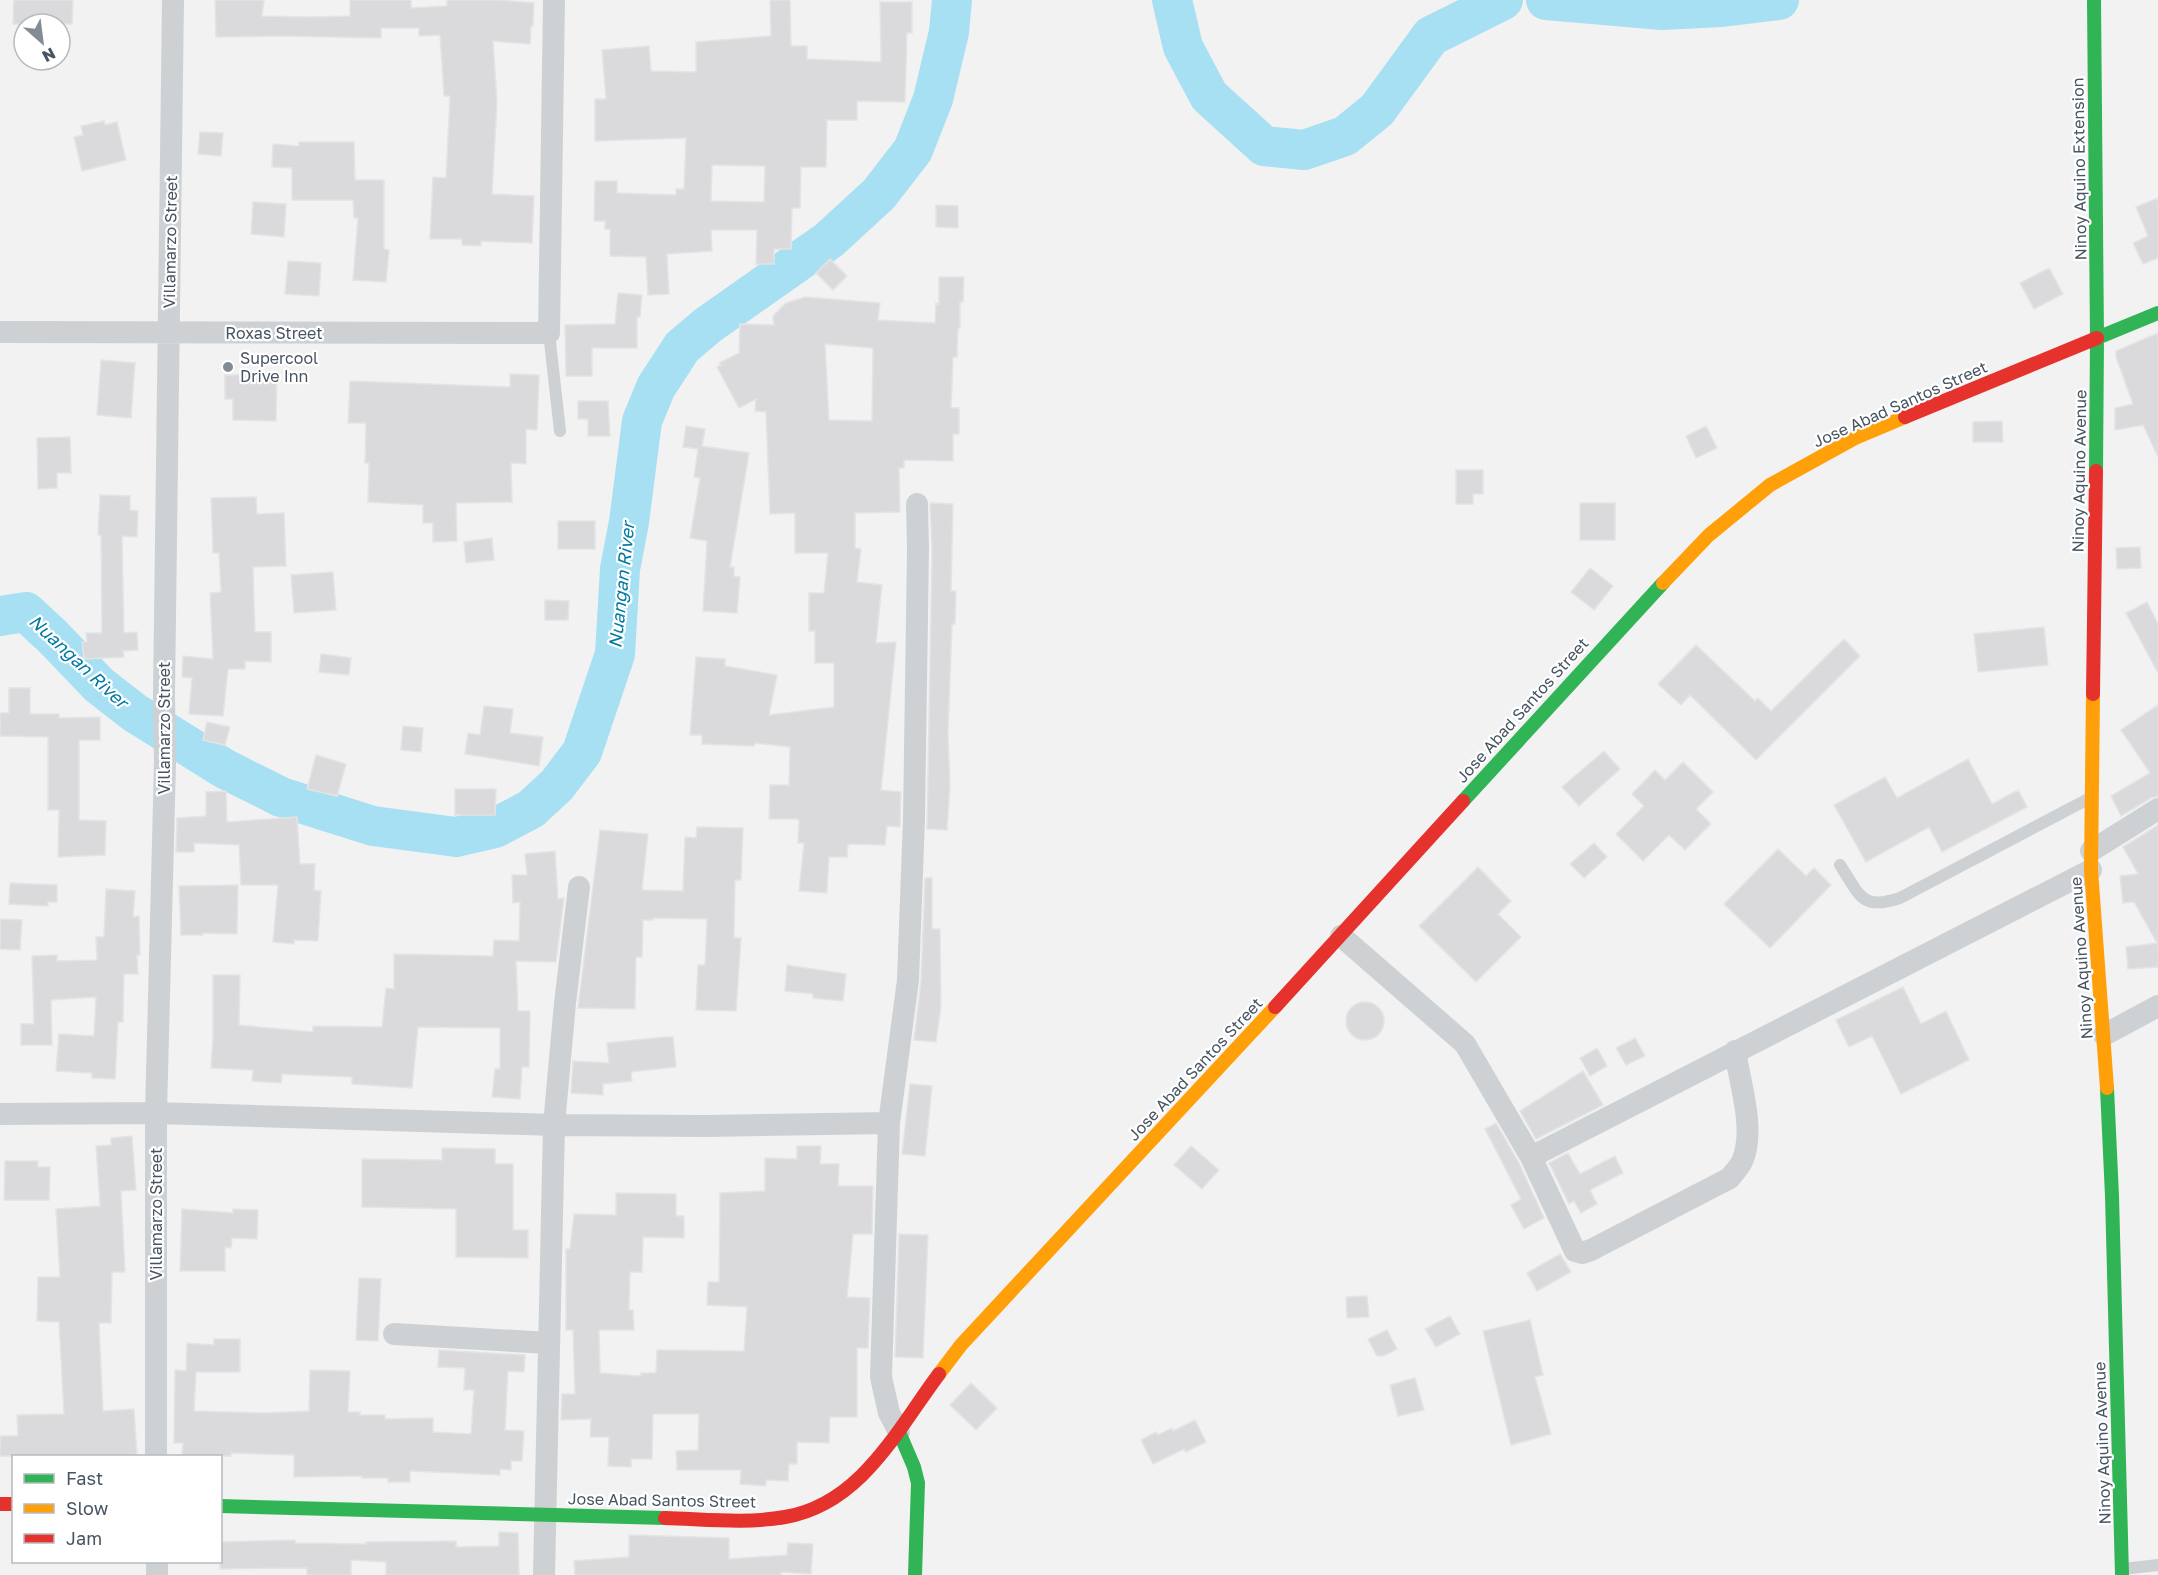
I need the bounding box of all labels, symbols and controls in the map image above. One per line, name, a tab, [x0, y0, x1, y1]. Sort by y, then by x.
north arrow	[12, 12, 72, 72]
text: N	[39, 44, 59, 67]
street label: Ninoy Aquino Extension	[2067, 77, 2091, 261]
street label: Villamarzo Street	[159, 175, 181, 309]
street label: Roxas Street	[225, 323, 323, 343]
place label: Supercool Drive Inn	[240, 348, 318, 386]
street label: Jose Abad Santos Street	[1810, 357, 1990, 451]
marker: Supercool Drive Inn	[221, 360, 235, 374]
street label: Ninoy Aquino Avenue	[2068, 389, 2090, 553]
water label: Nuangan River	[603, 518, 639, 649]
water label: Nuangan River	[25, 610, 135, 714]
street label: Jose Abad Santos Street	[1452, 633, 1592, 787]
street label: Villamarzo Street	[154, 661, 174, 795]
street label: Ninoy Aquino Avenue	[2065, 876, 2097, 1040]
street label: Jose Abad Santos Street	[1123, 993, 1267, 1145]
street label: Villamarzo Street	[146, 1147, 166, 1281]
street label: Ninoy Aquino Avenue	[2089, 1361, 2115, 1525]
legend	[12, 1455, 222, 1563]
text: Fast	[66, 1467, 103, 1489]
street label: Jose Abad Santos Street	[568, 1488, 756, 1512]
text: Slow	[66, 1497, 109, 1519]
text: Jam	[66, 1527, 102, 1549]

